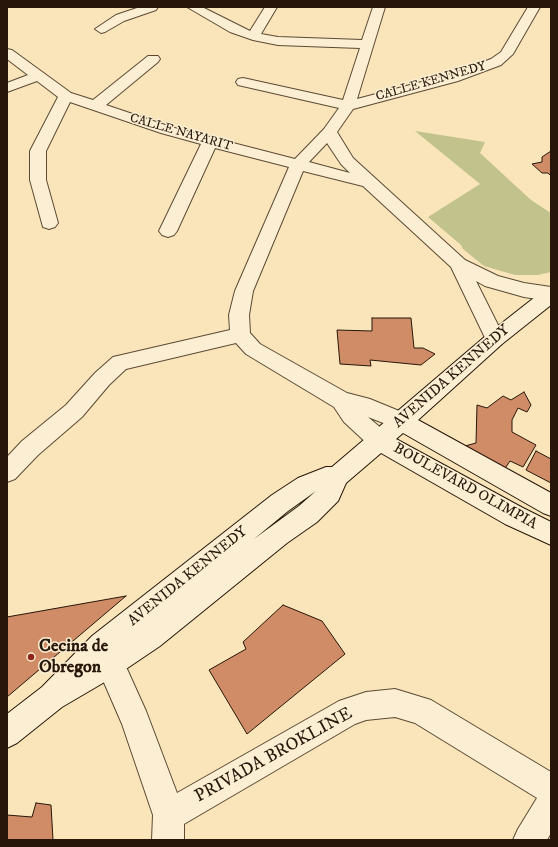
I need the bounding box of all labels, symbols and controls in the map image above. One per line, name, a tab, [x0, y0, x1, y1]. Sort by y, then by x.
street label: CALLE KENNEDY	[374, 59, 488, 105]
street label: CALLE NAYARIT	[128, 111, 234, 155]
street label: AVENIDA KENNEDY	[390, 322, 514, 432]
street label: BOULEVARD OLIMPIA	[390, 440, 540, 534]
street label: AVENIDA KENNEDY	[125, 523, 251, 631]
place label: Cecina de Obregon	[39, 636, 108, 678]
marker: Cecina de Obregon	[26, 652, 36, 662]
street label: PRIVADA BROKLINE	[191, 704, 357, 808]

